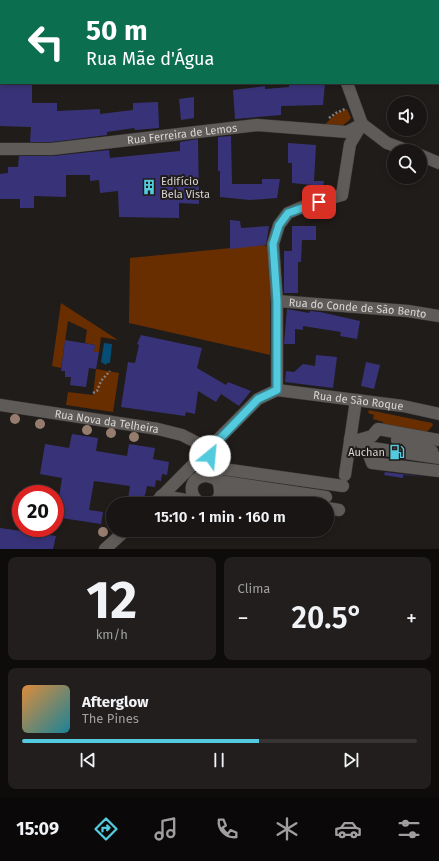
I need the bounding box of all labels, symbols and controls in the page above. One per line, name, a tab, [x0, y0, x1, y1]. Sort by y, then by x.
text: 50 m	[86, 14, 148, 47]
icon: left	[20, 16, 72, 68]
text: Rua Mãe d'Água	[86, 48, 214, 70]
map controls	[387, 96, 427, 184]
button: sound	[387, 96, 427, 136]
street label: Rua Ferreira de Lemos	[126, 121, 238, 147]
button: search	[387, 144, 427, 184]
place label: Edifício Bela Vista	[161, 175, 210, 201]
building icon: Edifício Bela Vista	[140, 178, 158, 196]
pin	[302, 185, 336, 219]
icon: arrive	[308, 191, 330, 213]
street label: Rua do Conde de São Bento	[288, 296, 428, 321]
street label: Rua de São Roque	[312, 389, 404, 413]
street label: Rua Nova da Telheira	[54, 407, 160, 436]
position arrow	[189, 435, 231, 477]
fuel station icon: Auchan	[388, 443, 406, 461]
place label: Auchan	[348, 446, 385, 459]
speed limit sign: 20	[12, 485, 64, 537]
text: 15:10 · 1 min · 160 m	[154, 508, 286, 526]
text: 12	[86, 569, 137, 632]
text: Clima	[238, 581, 270, 596]
text: 20.5°	[292, 600, 363, 636]
text: −	[238, 605, 249, 632]
text: +	[406, 605, 417, 632]
text: km/h	[96, 627, 128, 642]
text: Afterglow	[82, 693, 148, 711]
text: The Pines	[82, 711, 139, 726]
icon: previous	[77, 749, 99, 771]
icon: pause	[208, 749, 230, 771]
icon: next	[340, 749, 362, 771]
icon: directions	[92, 815, 120, 843]
icon: music	[152, 815, 180, 843]
icon: phone	[213, 815, 241, 843]
icon: climate	[273, 815, 301, 843]
icon: car	[334, 815, 362, 843]
icon: filters	[395, 815, 423, 843]
text: 15:09	[16, 818, 59, 840]

